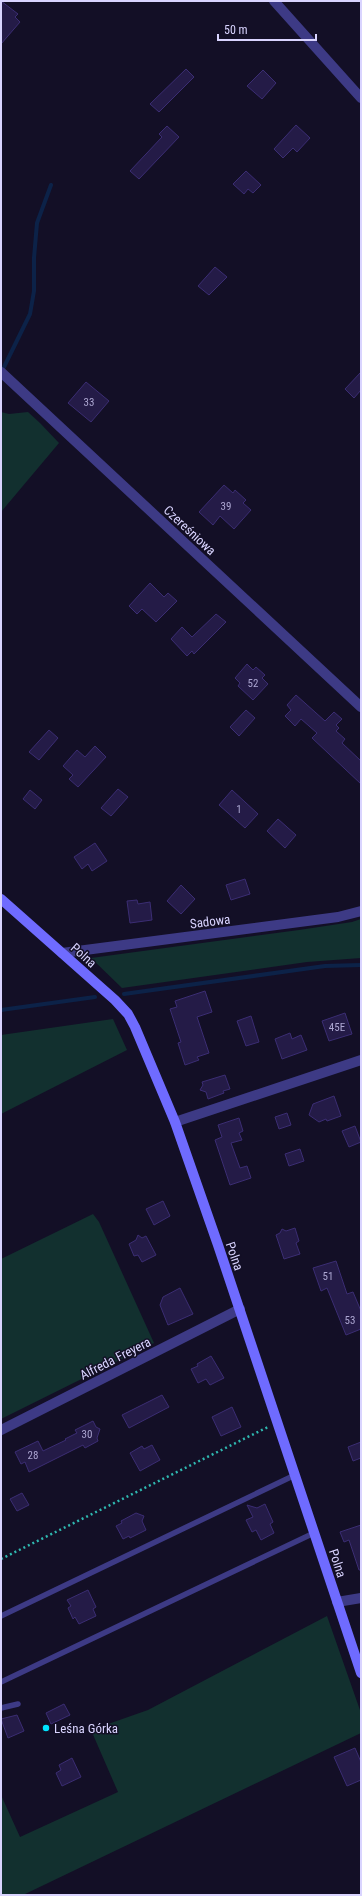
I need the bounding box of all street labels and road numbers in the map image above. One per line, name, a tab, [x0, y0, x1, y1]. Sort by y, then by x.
street label: Czereśniowa	[161, 503, 219, 558]
street label: Sadowa	[189, 912, 231, 931]
street label: Polna	[68, 940, 100, 971]
street label: Polna	[223, 1240, 246, 1272]
street label: Alfreda Freyera	[77, 1334, 153, 1383]
street label: Polna	[326, 1547, 349, 1579]

